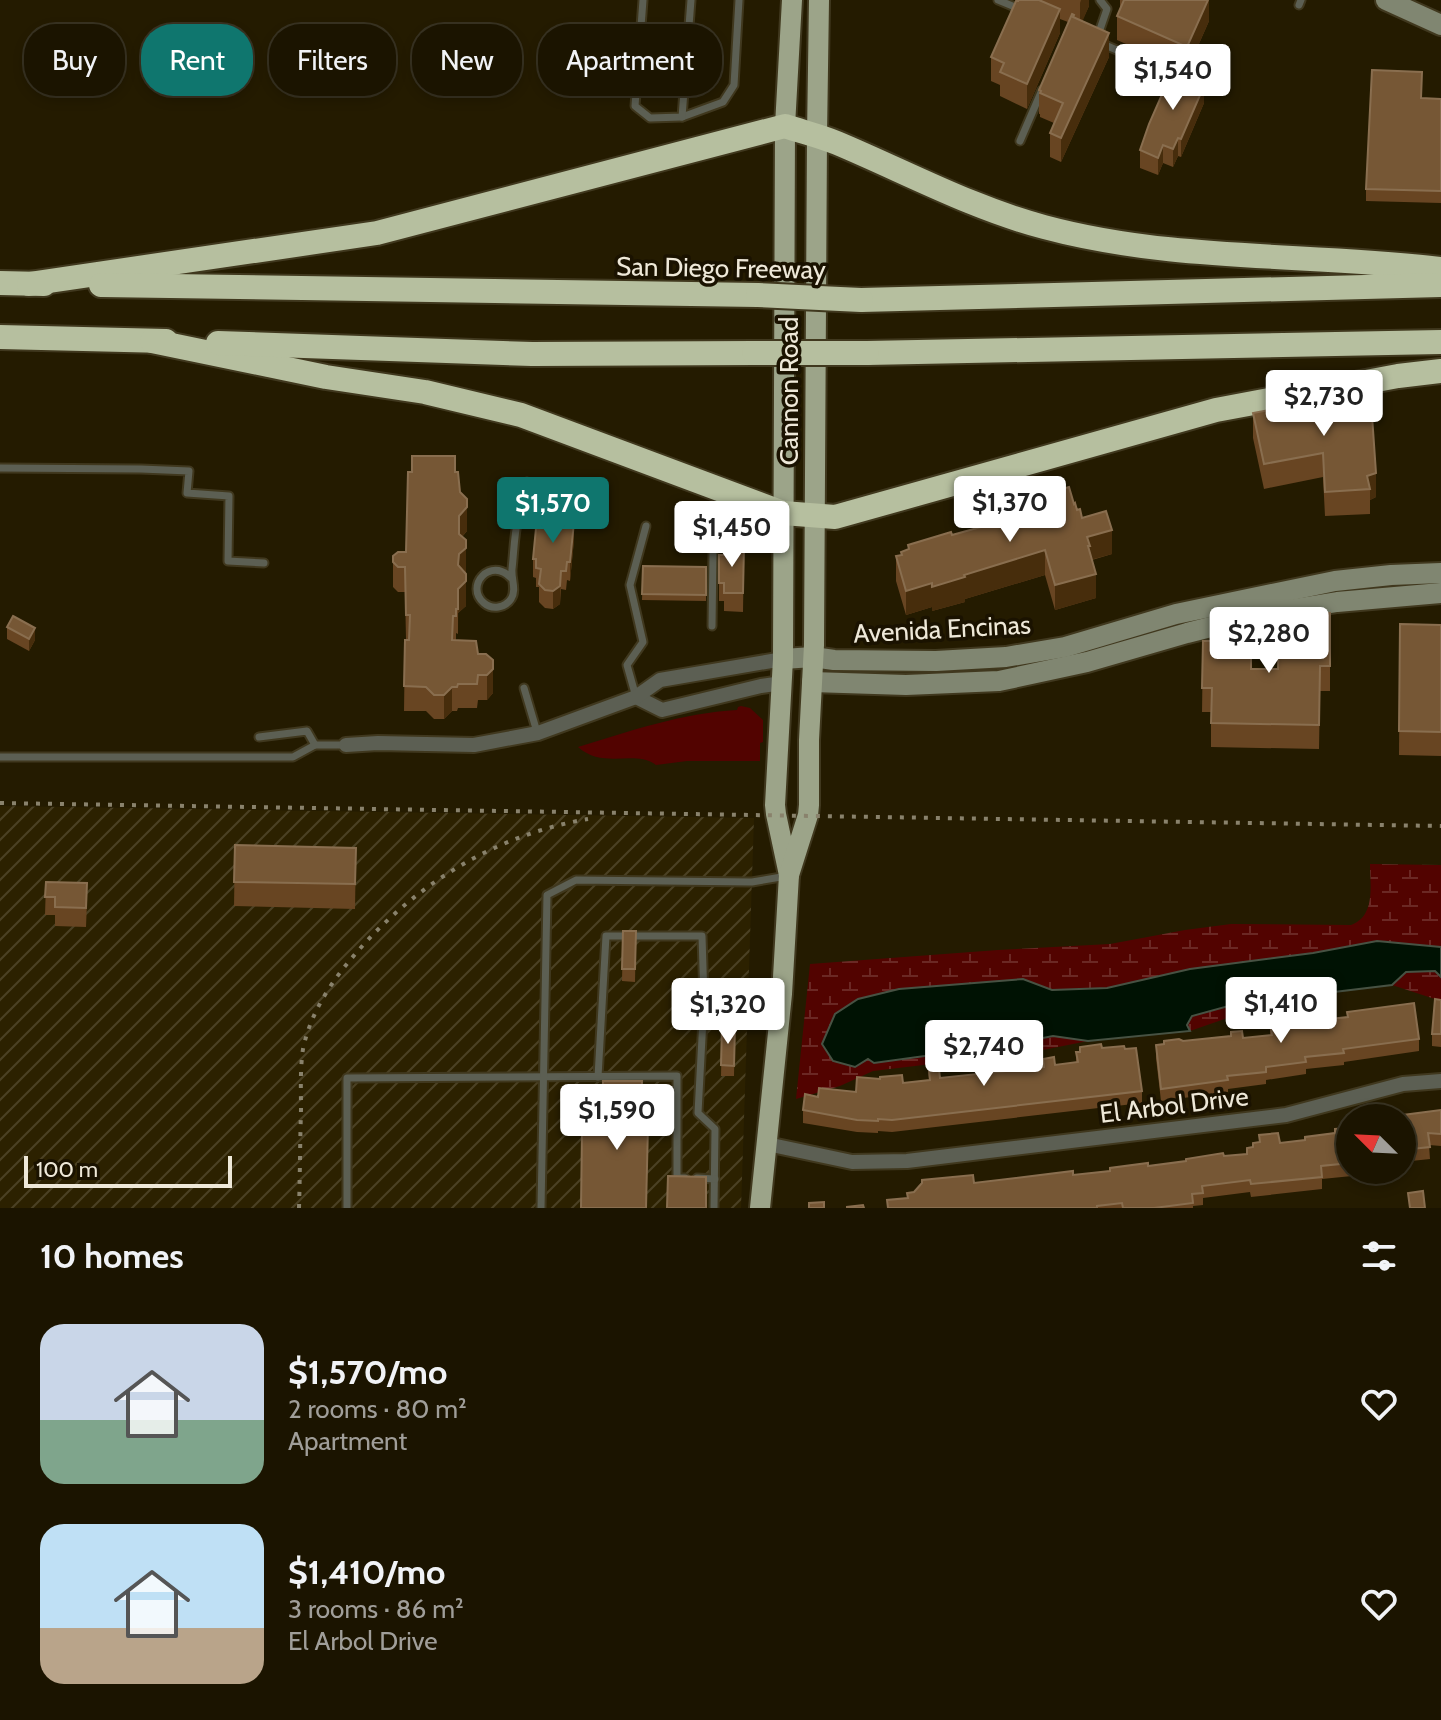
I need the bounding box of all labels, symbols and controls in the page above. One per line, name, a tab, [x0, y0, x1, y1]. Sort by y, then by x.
chip: Buy	[24, 24, 125, 96]
chip: Rent	[141, 24, 253, 96]
chip: Filters	[269, 24, 396, 96]
chip: New	[412, 24, 522, 96]
chip: Apartment	[538, 24, 722, 96]
pin: $1,540	[1108, 44, 1238, 112]
text: $1,540	[1133, 54, 1213, 86]
street label: San Diego Freeway	[616, 250, 826, 286]
street label: Cannon Road	[773, 317, 805, 465]
pin: $2,730	[1259, 370, 1389, 438]
text: $2,730	[1284, 380, 1364, 412]
pin: $1,370	[945, 476, 1075, 544]
pin: $1,570	[488, 477, 618, 545]
text: $1,370	[972, 486, 1048, 518]
text: $1,570	[515, 487, 591, 519]
pin: $1,450	[667, 501, 797, 569]
text: $1,450	[692, 511, 772, 543]
pin: $2,280	[1204, 607, 1334, 675]
street label: Avenida Encinas	[852, 608, 1032, 650]
text: $2,280	[1228, 617, 1310, 649]
pin: $1,410	[1216, 977, 1346, 1045]
pin: $1,320	[663, 978, 793, 1046]
text: $1,410	[1244, 987, 1318, 1019]
text: $1,320	[690, 988, 766, 1020]
pin: $2,740	[919, 1020, 1049, 1088]
text: $2,740	[943, 1030, 1025, 1062]
street label: El Arbol Drive	[1098, 1080, 1250, 1130]
pin: $1,590	[552, 1084, 682, 1152]
text: $1,590	[578, 1094, 656, 1126]
north arrow	[1336, 1104, 1416, 1184]
map controls	[1336, 1104, 1416, 1184]
scale bar	[24, 1152, 232, 1188]
text: 100 m	[36, 1156, 98, 1183]
icon: filters	[1357, 1234, 1401, 1278]
text: 10 homes	[40, 1235, 184, 1277]
text: $1,570/mo	[288, 1351, 447, 1393]
icon: home	[104, 1356, 200, 1452]
icon: heart	[1357, 1382, 1401, 1426]
text: 2 rooms · 80 m²	[288, 1393, 467, 1425]
text: Apartment	[288, 1425, 407, 1457]
text: $1,410/mo	[288, 1551, 445, 1593]
icon: home	[104, 1556, 200, 1652]
icon: heart	[1357, 1582, 1401, 1626]
text: 3 rooms · 86 m²	[288, 1593, 464, 1625]
text: El Arbol Drive	[288, 1625, 438, 1657]

